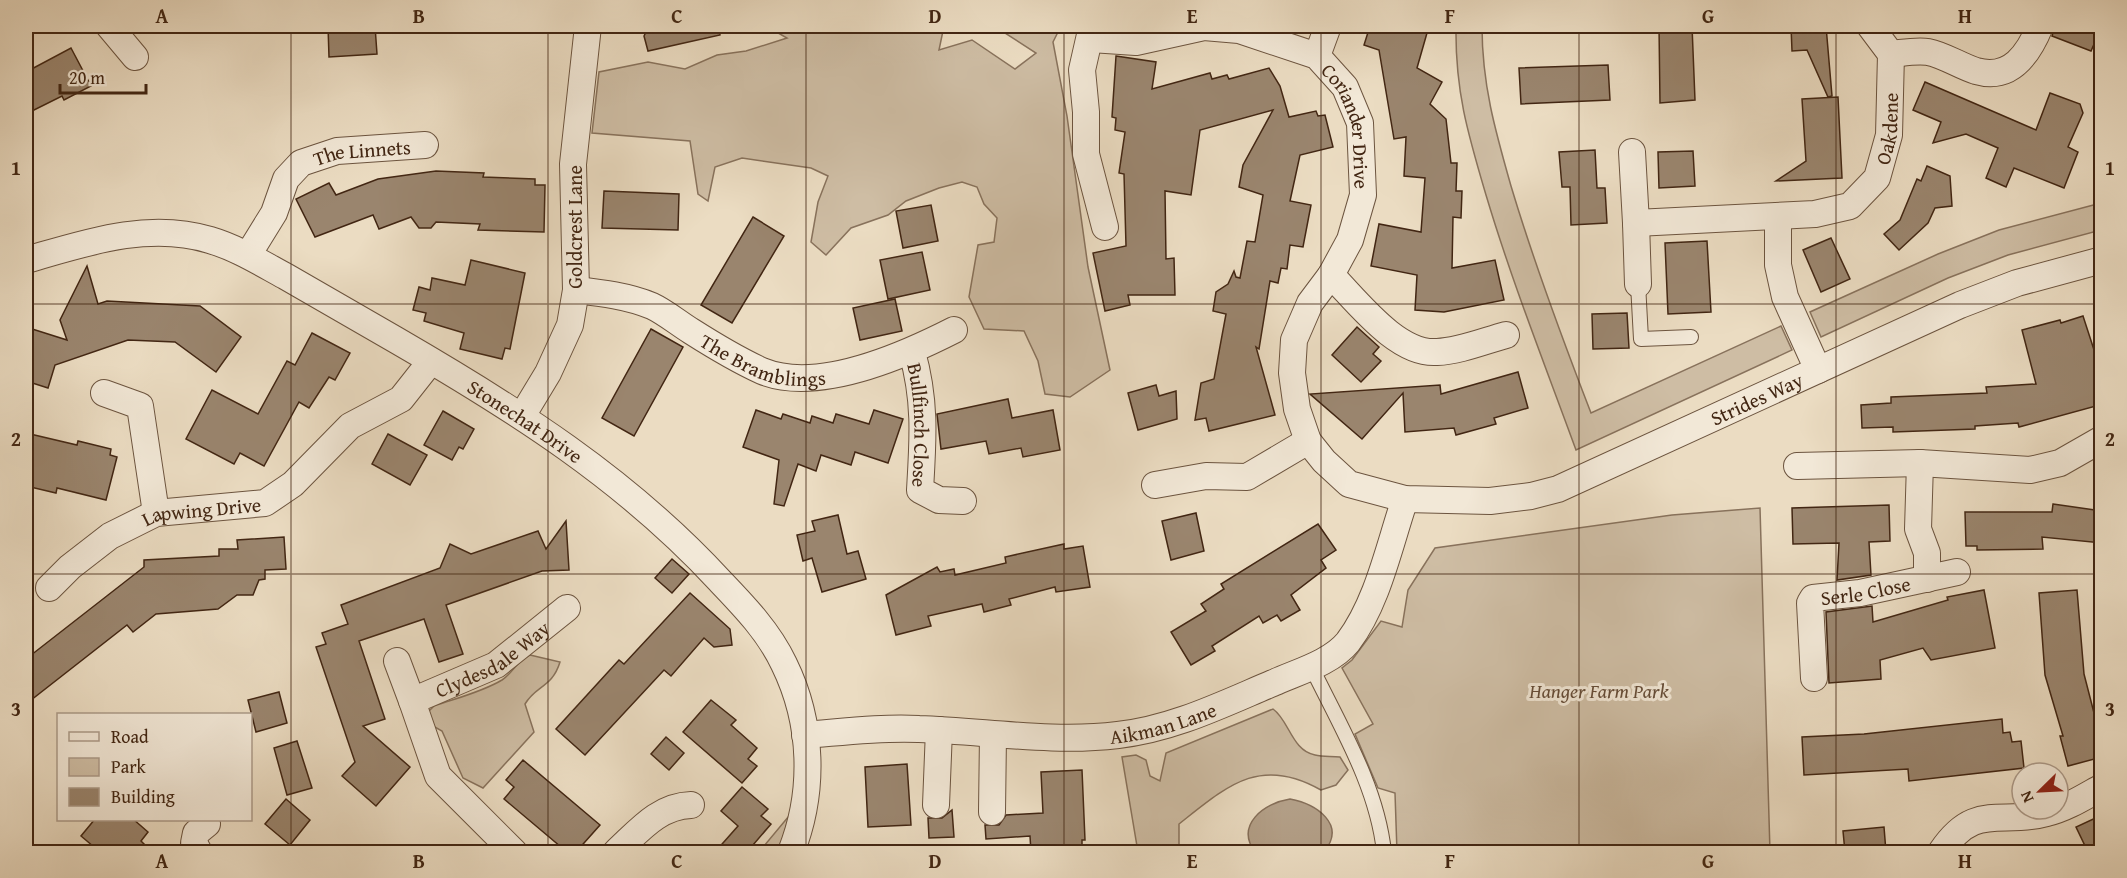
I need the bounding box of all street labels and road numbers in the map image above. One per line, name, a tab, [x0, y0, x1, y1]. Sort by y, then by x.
street label: Coriander Drive	[1315, 56, 1377, 189]
street label: Oakdene	[1867, 92, 1905, 168]
street label: The Linnets	[309, 132, 412, 173]
street label: Goldcrest Lane	[560, 165, 589, 289]
street label: The Bramblings	[695, 326, 827, 393]
street label: Bullfinch Close	[901, 360, 937, 488]
street label: Strides Way	[1705, 364, 1807, 432]
street label: Stonechat Drive	[462, 372, 589, 470]
street label: Lapwing Drive	[136, 489, 262, 533]
street label: Serle Close	[1819, 568, 1913, 612]
street label: Clydesdale Way	[430, 613, 555, 704]
street label: Aikman Lane	[1108, 694, 1220, 750]

